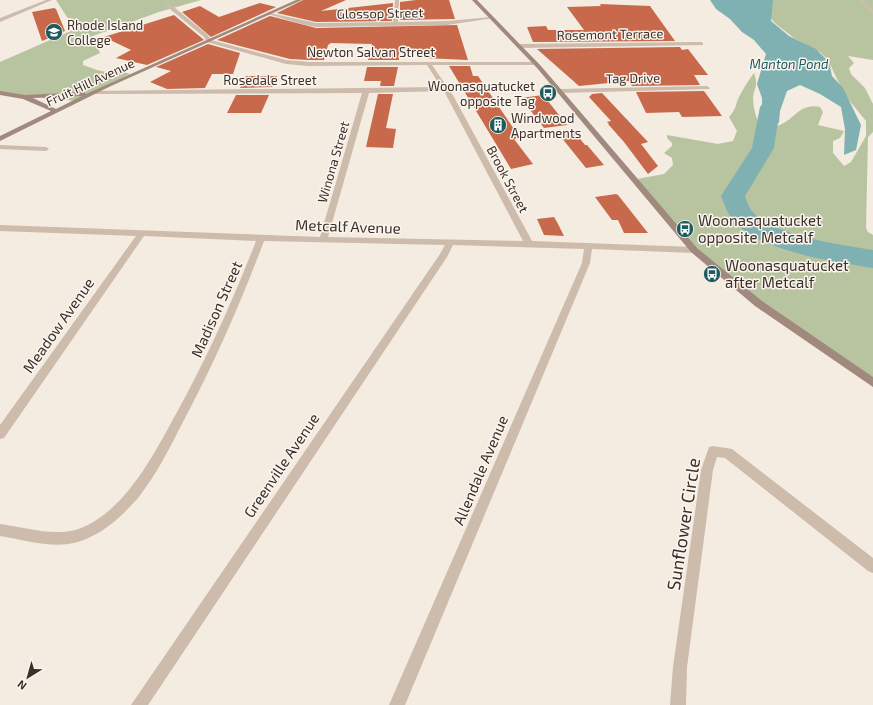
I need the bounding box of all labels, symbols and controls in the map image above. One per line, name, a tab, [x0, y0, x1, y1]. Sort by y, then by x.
street label: Glossop Street	[337, 4, 423, 22]
place label: Rhode Island College	[67, 17, 143, 48]
school or university icon: Rhode Island College	[44, 22, 64, 42]
street label: Rosemont Terrace	[557, 25, 663, 43]
street label: Newton Salvan Street	[307, 44, 435, 60]
street label: Fruit Hill Avenue	[43, 54, 137, 110]
water label: Manton Pond	[750, 56, 829, 72]
street label: Tag Drive	[606, 70, 660, 86]
street label: Rosedale Street	[223, 72, 317, 88]
place label: Woonasquatucket opposite Tag	[428, 78, 535, 109]
bus stop icon: Woonasquatucket opposite Tag	[538, 83, 558, 103]
place label: Windwood Apartments	[511, 110, 581, 141]
building icon: Windwood Apartments	[488, 115, 508, 135]
street label: Winona Street	[314, 119, 352, 205]
street label: Brook Street	[484, 143, 532, 215]
place label: Woonasquatucket opposite Metcalf	[698, 211, 822, 246]
street label: Metcalf Avenue	[295, 215, 401, 237]
bus stop icon: Woonasquatucket opposite Metcalf	[675, 219, 695, 239]
place label: Woonasquatucket after Metcalf	[725, 256, 849, 291]
street label: Madison Street	[187, 258, 245, 360]
bus stop icon: Woonasquatucket after Metcalf	[702, 264, 722, 284]
street label: Meadow Avenue	[19, 274, 97, 376]
street label: Greenville Avenue	[239, 409, 323, 521]
street label: Allendale Avenue	[449, 412, 511, 528]
street label: Sunflower Circle	[662, 456, 704, 592]
north arrow	[8, 657, 48, 697]
text: N	[15, 678, 29, 693]

